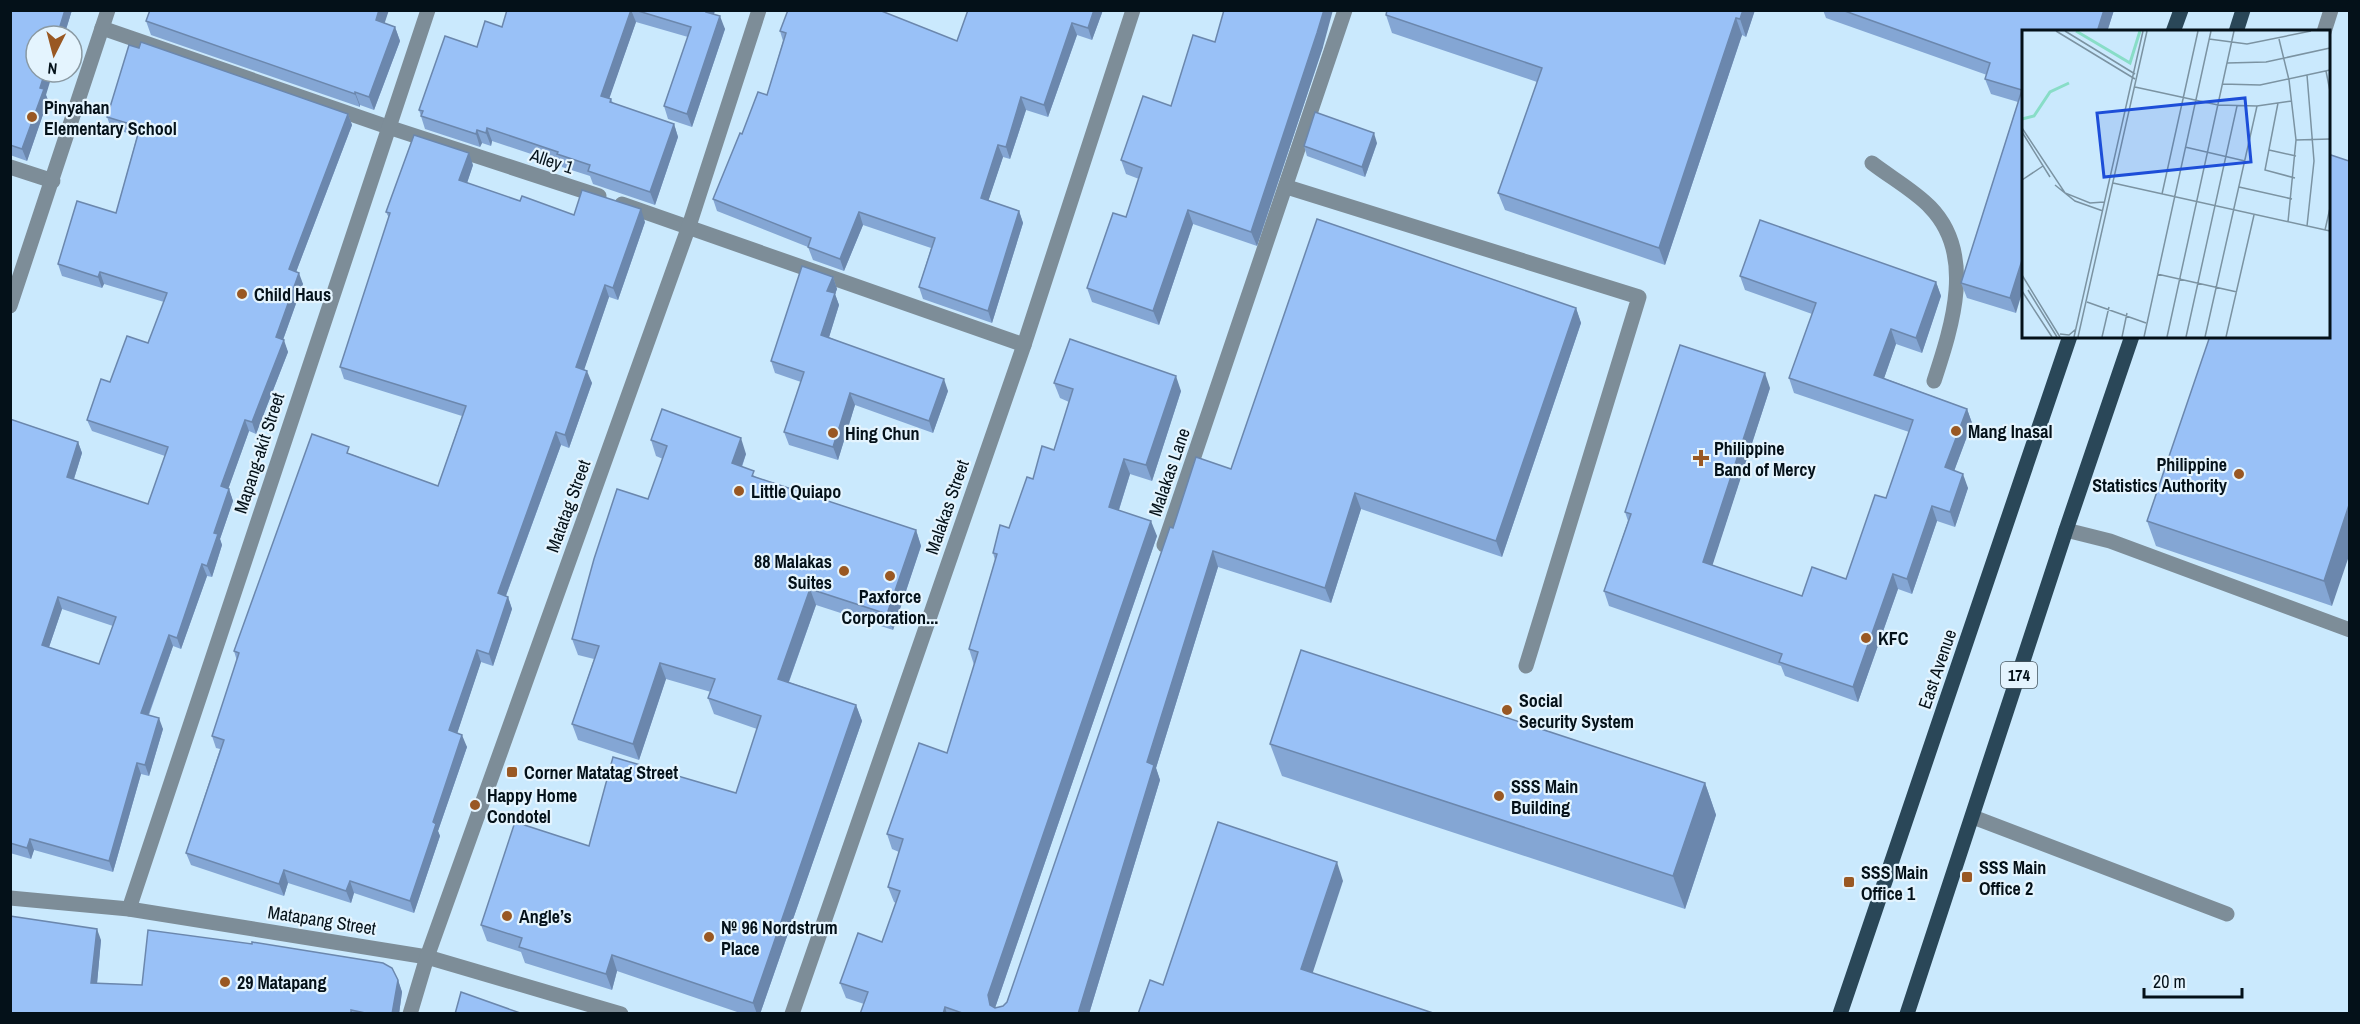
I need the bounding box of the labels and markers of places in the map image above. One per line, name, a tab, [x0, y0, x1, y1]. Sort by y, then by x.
place label: Pinyahan Elementary School	[44, 95, 177, 141]
marker: Pinyahan Elementary School	[25, 110, 39, 124]
place label: Child Haus	[254, 282, 331, 307]
marker: Child Haus	[235, 287, 249, 301]
place label: Mang Inasal	[1968, 419, 2053, 444]
place label: Hing Chun	[845, 421, 920, 446]
marker: Mang Inasal	[1949, 424, 1963, 438]
marker: Hing Chun	[826, 426, 840, 440]
place label: Philippine Band of Mercy	[1714, 436, 1816, 482]
marker: Philippine Band of Mercy	[1692, 449, 1710, 467]
place label: Philippine Statistics Authority	[2092, 452, 2228, 498]
marker: Philippine Statistics Authority	[2232, 467, 2246, 481]
place label: Little Quiapo	[751, 479, 841, 504]
marker: Little Quiapo	[732, 484, 746, 498]
place label: 88 Malakas Suites	[754, 549, 832, 595]
marker: 88 Malakas Suites	[837, 564, 851, 578]
marker: Paxforce Corporation...	[883, 569, 897, 583]
place label: Paxforce Corporation...	[842, 584, 938, 630]
place label: KFC	[1878, 626, 1909, 651]
marker: KFC	[1859, 631, 1873, 645]
place label: Social Security System	[1519, 688, 1634, 734]
marker: Social Security System	[1500, 703, 1514, 717]
place label: Corner Matatag Street	[524, 760, 678, 785]
marker: Corner Matatag Street	[505, 765, 519, 779]
place label: SSS Main Building	[1511, 774, 1578, 820]
place label: Happy Home Condotel	[487, 783, 577, 829]
marker: SSS Main Building	[1492, 789, 1506, 803]
marker: Happy Home Condotel	[468, 798, 482, 812]
place label: SSS Main Office 2	[1979, 855, 2046, 901]
place label: SSS Main Office 1	[1861, 860, 1928, 906]
marker: SSS Main Office 2	[1960, 870, 1974, 884]
marker: SSS Main Office 1	[1842, 875, 1856, 889]
place label: Angle’s	[519, 904, 572, 929]
marker: Angle’s	[500, 909, 514, 923]
place label: № 96 Nordstrum Place	[721, 915, 838, 961]
marker: № 96 Nordstrum Place	[702, 930, 716, 944]
place label: 29 Matapang	[237, 970, 326, 995]
marker: 29 Matapang	[218, 975, 232, 989]

